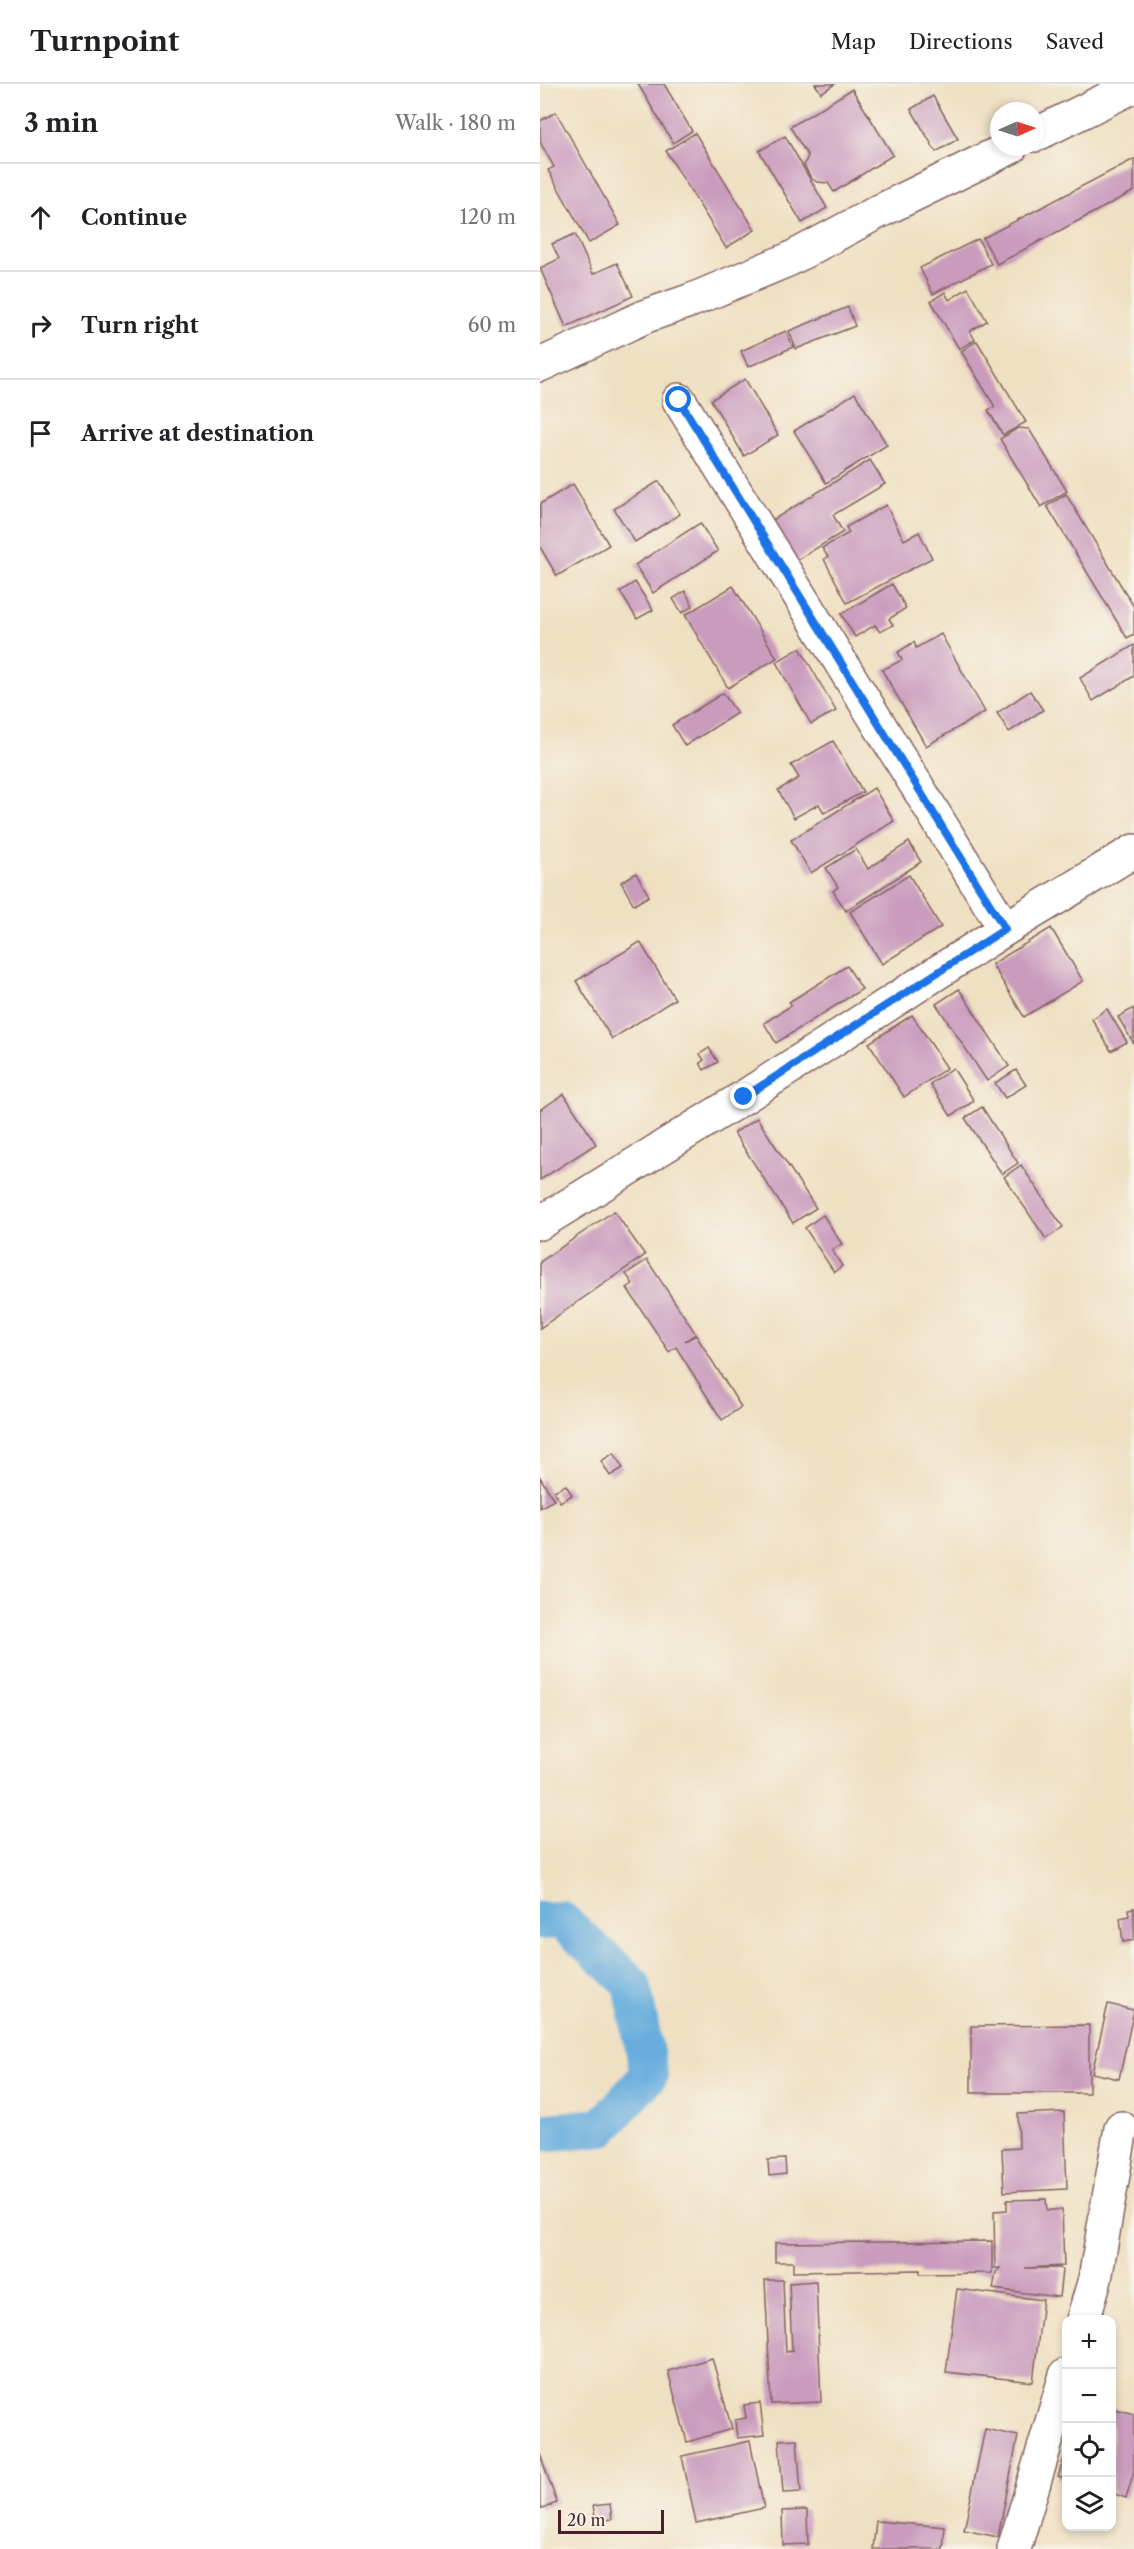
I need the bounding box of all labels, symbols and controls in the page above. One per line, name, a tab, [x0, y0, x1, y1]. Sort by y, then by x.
text: Turnpoint	[30, 24, 179, 58]
text: Map	[831, 29, 876, 54]
text: Directions	[909, 29, 1013, 54]
text: Saved	[1046, 29, 1104, 54]
north arrow	[990, 102, 1044, 156]
text: 3 min	[24, 107, 98, 139]
text: Walk · 180 m	[395, 111, 516, 135]
icon: ahead	[24, 201, 57, 234]
text: Continue	[81, 204, 187, 231]
text: 120 m	[459, 205, 516, 229]
icon: right	[24, 309, 57, 342]
text: Turn right	[81, 312, 199, 339]
text: 60 m	[468, 313, 516, 337]
route start	[665, 386, 691, 412]
icon: arrive	[24, 417, 57, 450]
text: Arrive at destination	[81, 420, 314, 447]
route end	[730, 1083, 756, 1109]
map controls	[1062, 2315, 1116, 2531]
button: +	[1062, 2315, 1116, 2369]
button: −	[1062, 2369, 1116, 2423]
button: locate	[1062, 2423, 1116, 2477]
button: layers	[1062, 2477, 1116, 2531]
scale bar	[558, 2507, 664, 2534]
text: 20 m	[567, 2510, 606, 2530]

